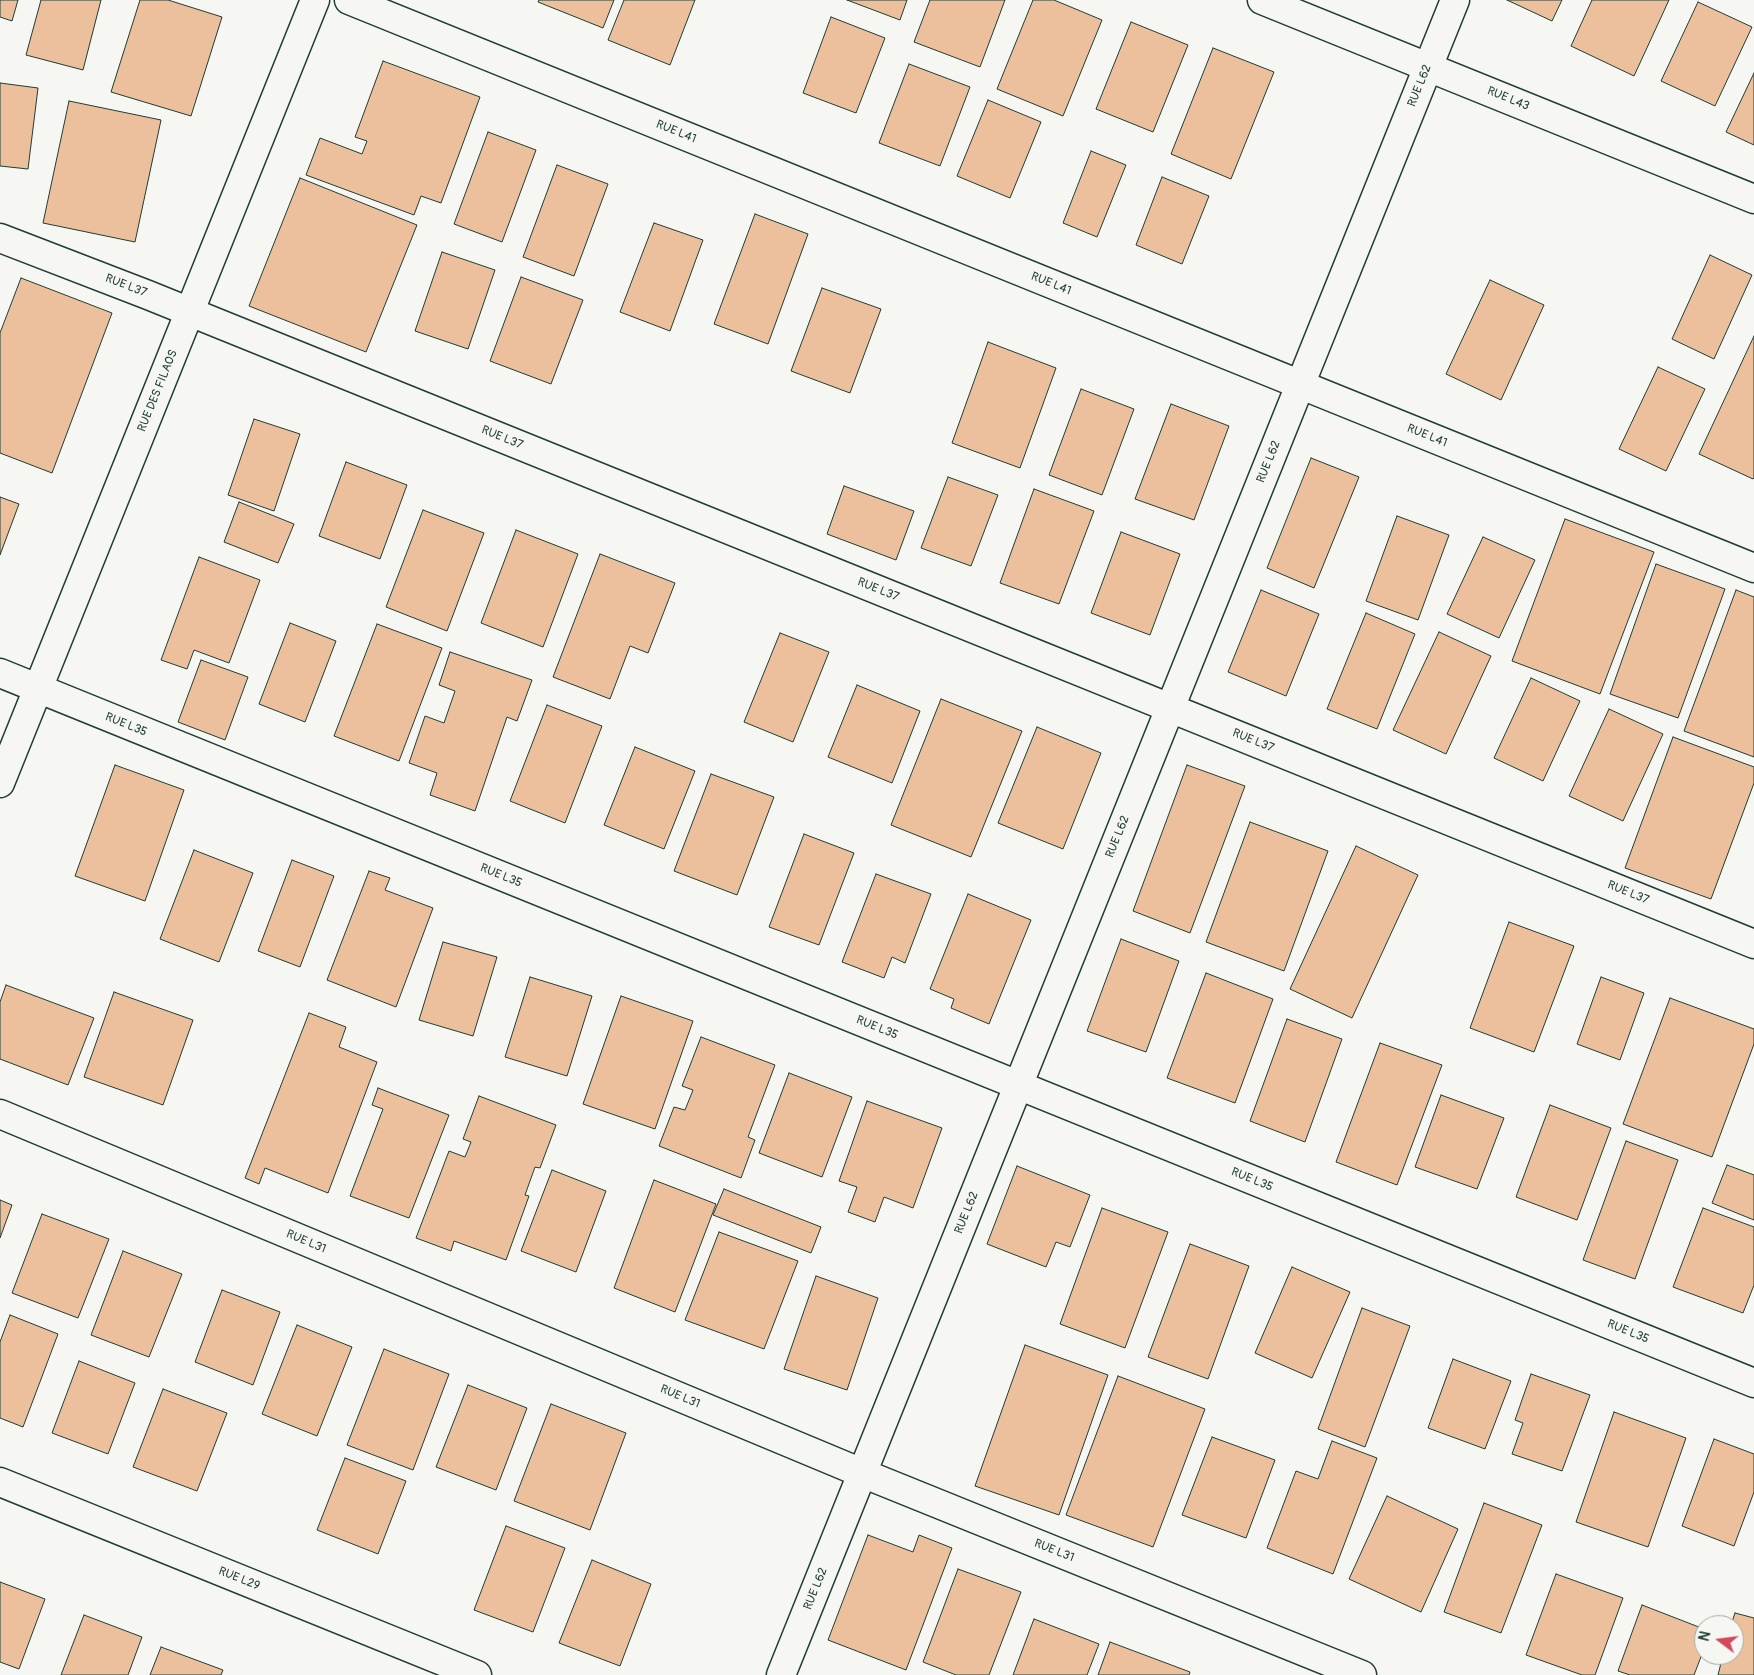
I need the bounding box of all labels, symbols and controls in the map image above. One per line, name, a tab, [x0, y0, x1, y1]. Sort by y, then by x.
street label: RUE L62	[1405, 63, 1435, 109]
street label: RUE L43	[1485, 84, 1531, 114]
street label: RUE L41	[654, 117, 698, 147]
street label: RUE L41	[1029, 269, 1073, 299]
street label: RUE L37	[103, 271, 149, 301]
street label: RUE DES FILAOS	[135, 348, 181, 434]
street label: RUE L41	[1405, 421, 1449, 451]
street label: RUE L37	[479, 423, 525, 453]
street label: RUE L62	[1254, 439, 1284, 485]
street label: RUE L37	[855, 575, 901, 605]
street label: RUE L35	[103, 710, 149, 740]
street label: RUE L37	[1230, 726, 1276, 756]
street label: RUE L62	[1103, 814, 1133, 860]
street label: RUE L35	[478, 861, 524, 891]
street label: RUE L37	[1605, 878, 1651, 908]
street label: RUE L35	[854, 1013, 900, 1043]
street label: RUE L35	[1229, 1165, 1275, 1195]
street label: RUE L62	[952, 1190, 982, 1236]
street label: RUE L31	[284, 1227, 328, 1257]
street label: RUE L35	[1605, 1317, 1651, 1347]
street label: RUE L31	[658, 1382, 702, 1412]
street label: RUE L31	[1032, 1536, 1076, 1566]
street label: RUE L29	[216, 1564, 262, 1594]
street label: RUE L62	[801, 1566, 831, 1612]
north arrow	[1694, 1615, 1744, 1665]
text: N	[1696, 1629, 1714, 1643]

